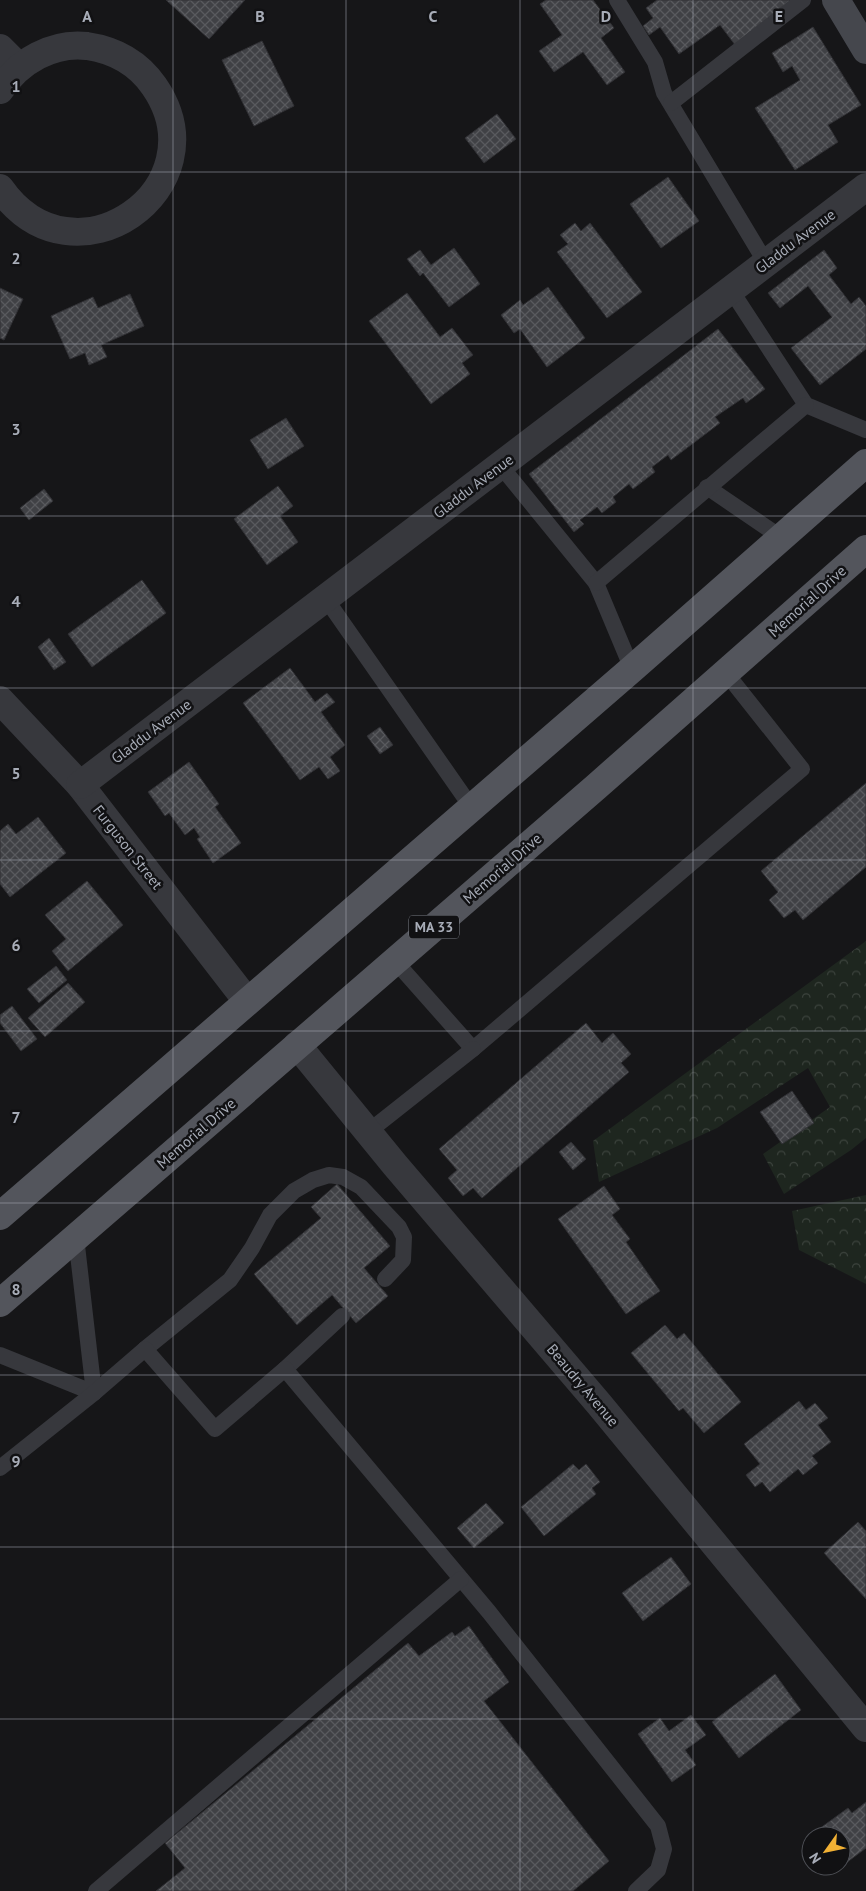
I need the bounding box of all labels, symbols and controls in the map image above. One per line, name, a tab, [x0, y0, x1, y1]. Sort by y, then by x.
text: A	[82, 6, 92, 26]
text: B	[255, 6, 265, 26]
text: C	[429, 6, 438, 26]
text: D	[601, 6, 611, 26]
text: E	[775, 6, 783, 26]
text: 1	[11, 76, 21, 96]
street label: Gladdu Avenue	[751, 205, 839, 277]
text: 2	[11, 248, 21, 268]
text: 3	[11, 419, 21, 439]
street label: Gladdu Avenue	[429, 450, 517, 522]
street label: Memorial Drive	[764, 561, 850, 641]
text: 4	[11, 591, 21, 611]
street label: Gladdu Avenue	[107, 695, 195, 767]
text: 5	[11, 763, 21, 783]
street label: Furguson Street	[89, 801, 167, 893]
street label: Memorial Drive	[459, 829, 545, 907]
road number: MA 33	[409, 916, 459, 939]
text: 6	[11, 935, 21, 955]
street label: Memorial Drive	[153, 1094, 239, 1172]
text: 7	[11, 1107, 21, 1127]
text: 8	[11, 1279, 21, 1299]
street label: Beaudry Avenue	[543, 1340, 623, 1430]
text: 9	[11, 1451, 21, 1471]
north arrow	[801, 1826, 851, 1876]
text: N	[805, 1849, 825, 1867]

